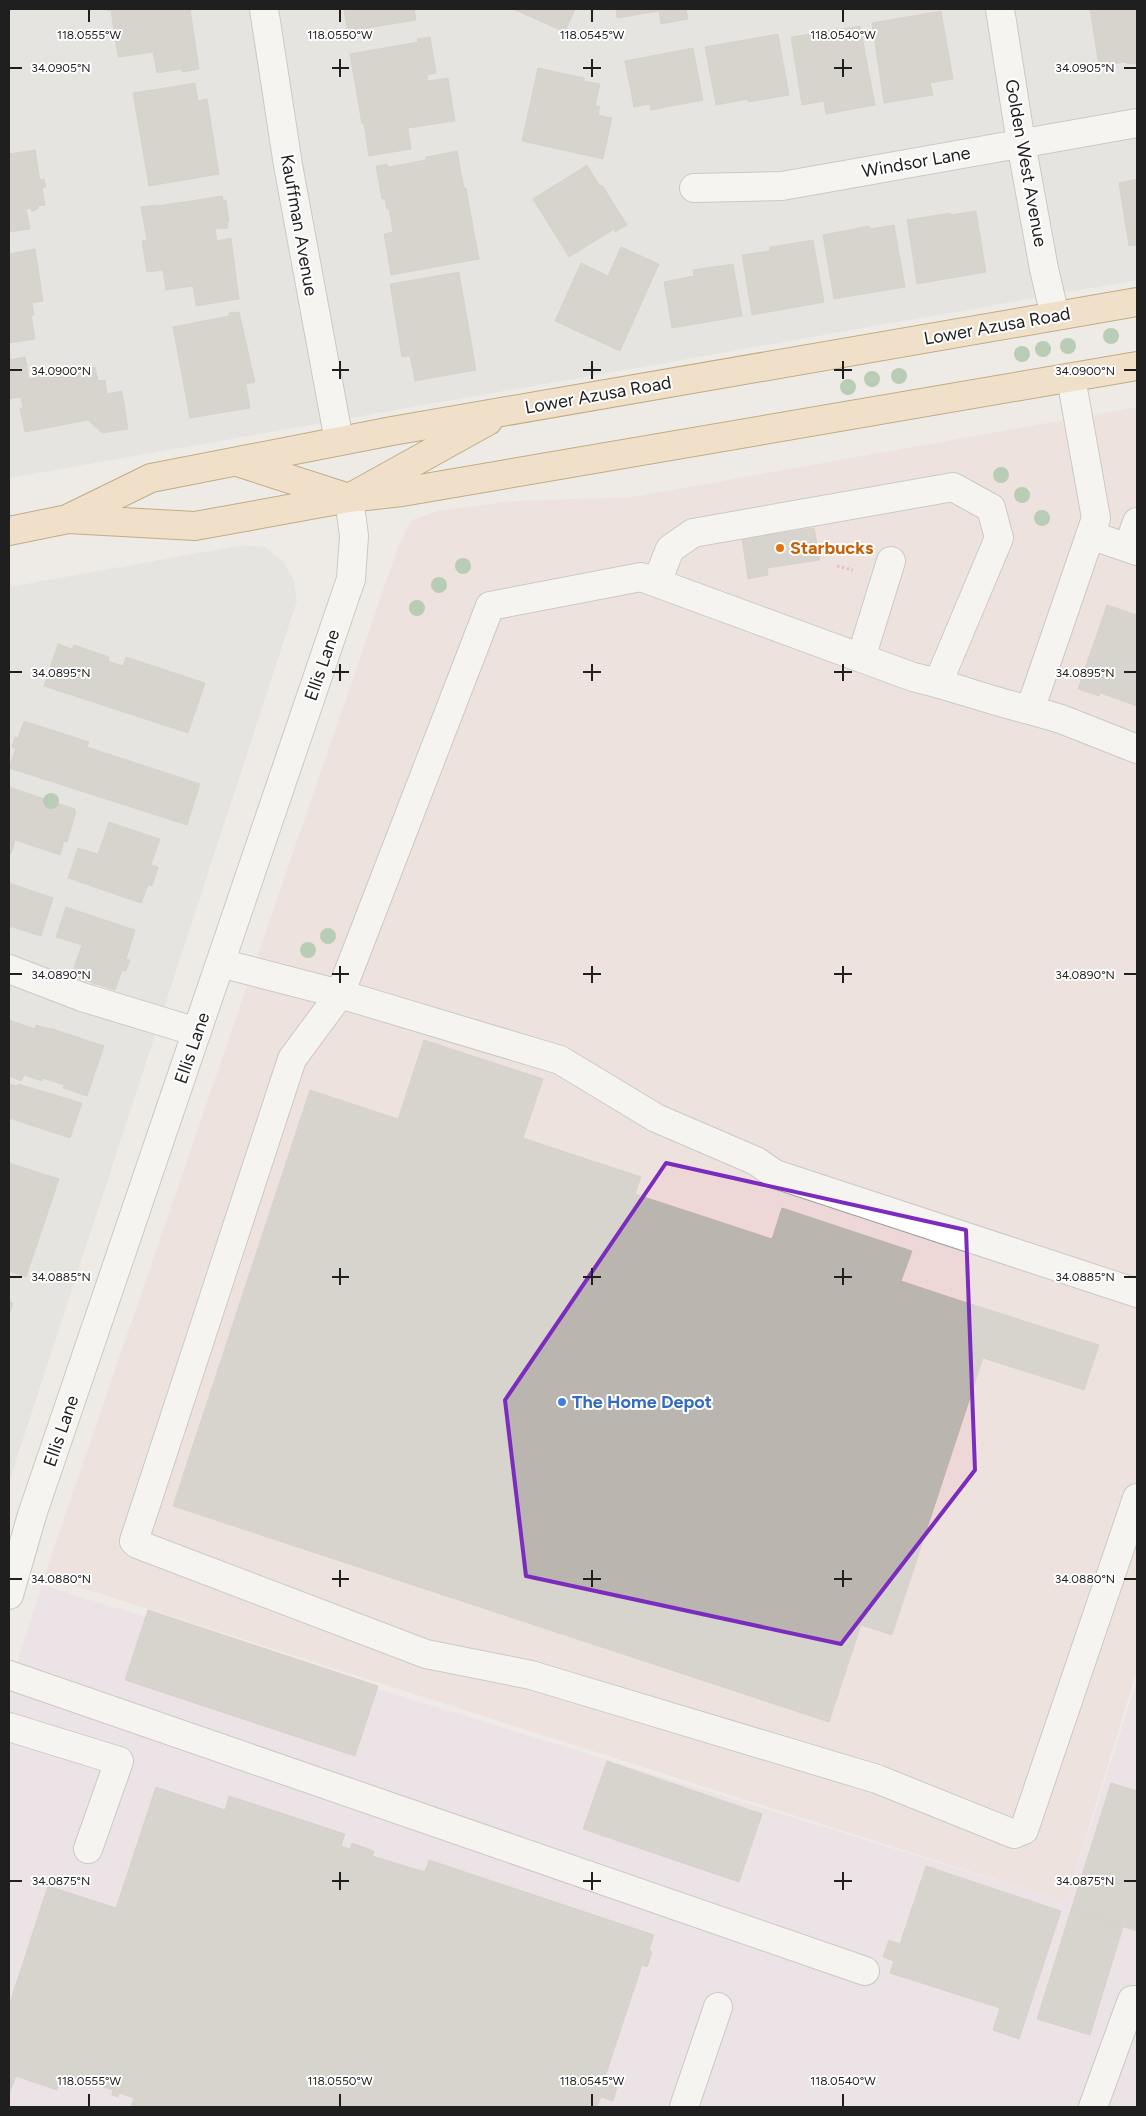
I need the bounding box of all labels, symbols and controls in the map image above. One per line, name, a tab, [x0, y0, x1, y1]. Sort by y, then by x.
text: 118.0555°W	[57, 28, 122, 42]
text: 118.0550°W	[308, 28, 373, 42]
text: 118.0545°W	[560, 28, 625, 42]
text: 118.0540°W	[810, 28, 876, 42]
text: 34.0905°N	[31, 61, 91, 75]
text: 34.0905°N	[1055, 61, 1115, 75]
street label: Golden West Avenue	[1000, 77, 1052, 249]
street label: Windsor Lane	[860, 142, 972, 182]
street label: Kauffman Avenue	[276, 153, 322, 298]
street label: Lower Azusa Road	[922, 302, 1072, 350]
text: 34.0900°N	[31, 364, 91, 378]
text: 34.0900°N	[1055, 364, 1115, 378]
street label: Lower Azusa Road	[523, 371, 673, 419]
place label: Starbucks	[790, 537, 874, 559]
marker: Starbucks	[774, 542, 786, 554]
street label: Ellis Lane	[300, 626, 345, 704]
text: 34.0895°N	[32, 666, 90, 680]
text: 34.0895°N	[1056, 666, 1114, 680]
text: 34.0890°N	[31, 968, 91, 982]
text: 34.0890°N	[1055, 968, 1115, 982]
street label: Ellis Lane	[170, 1009, 215, 1087]
text: 34.0885°N	[31, 1270, 91, 1284]
text: 34.0885°N	[1055, 1270, 1115, 1284]
place label: The Home Depot	[572, 1391, 712, 1413]
street label: Ellis Lane	[39, 1392, 84, 1470]
marker: The Home Depot	[556, 1396, 568, 1408]
text: 34.0880°N	[31, 1572, 91, 1586]
text: 34.0880°N	[1055, 1572, 1115, 1586]
text: 34.0875°N	[32, 1874, 90, 1888]
text: 34.0875°N	[1056, 1874, 1114, 1888]
text: 118.0555°W	[57, 2074, 122, 2088]
text: 118.0550°W	[308, 2074, 373, 2088]
text: 118.0545°W	[560, 2074, 625, 2088]
text: 118.0540°W	[810, 2074, 876, 2088]

